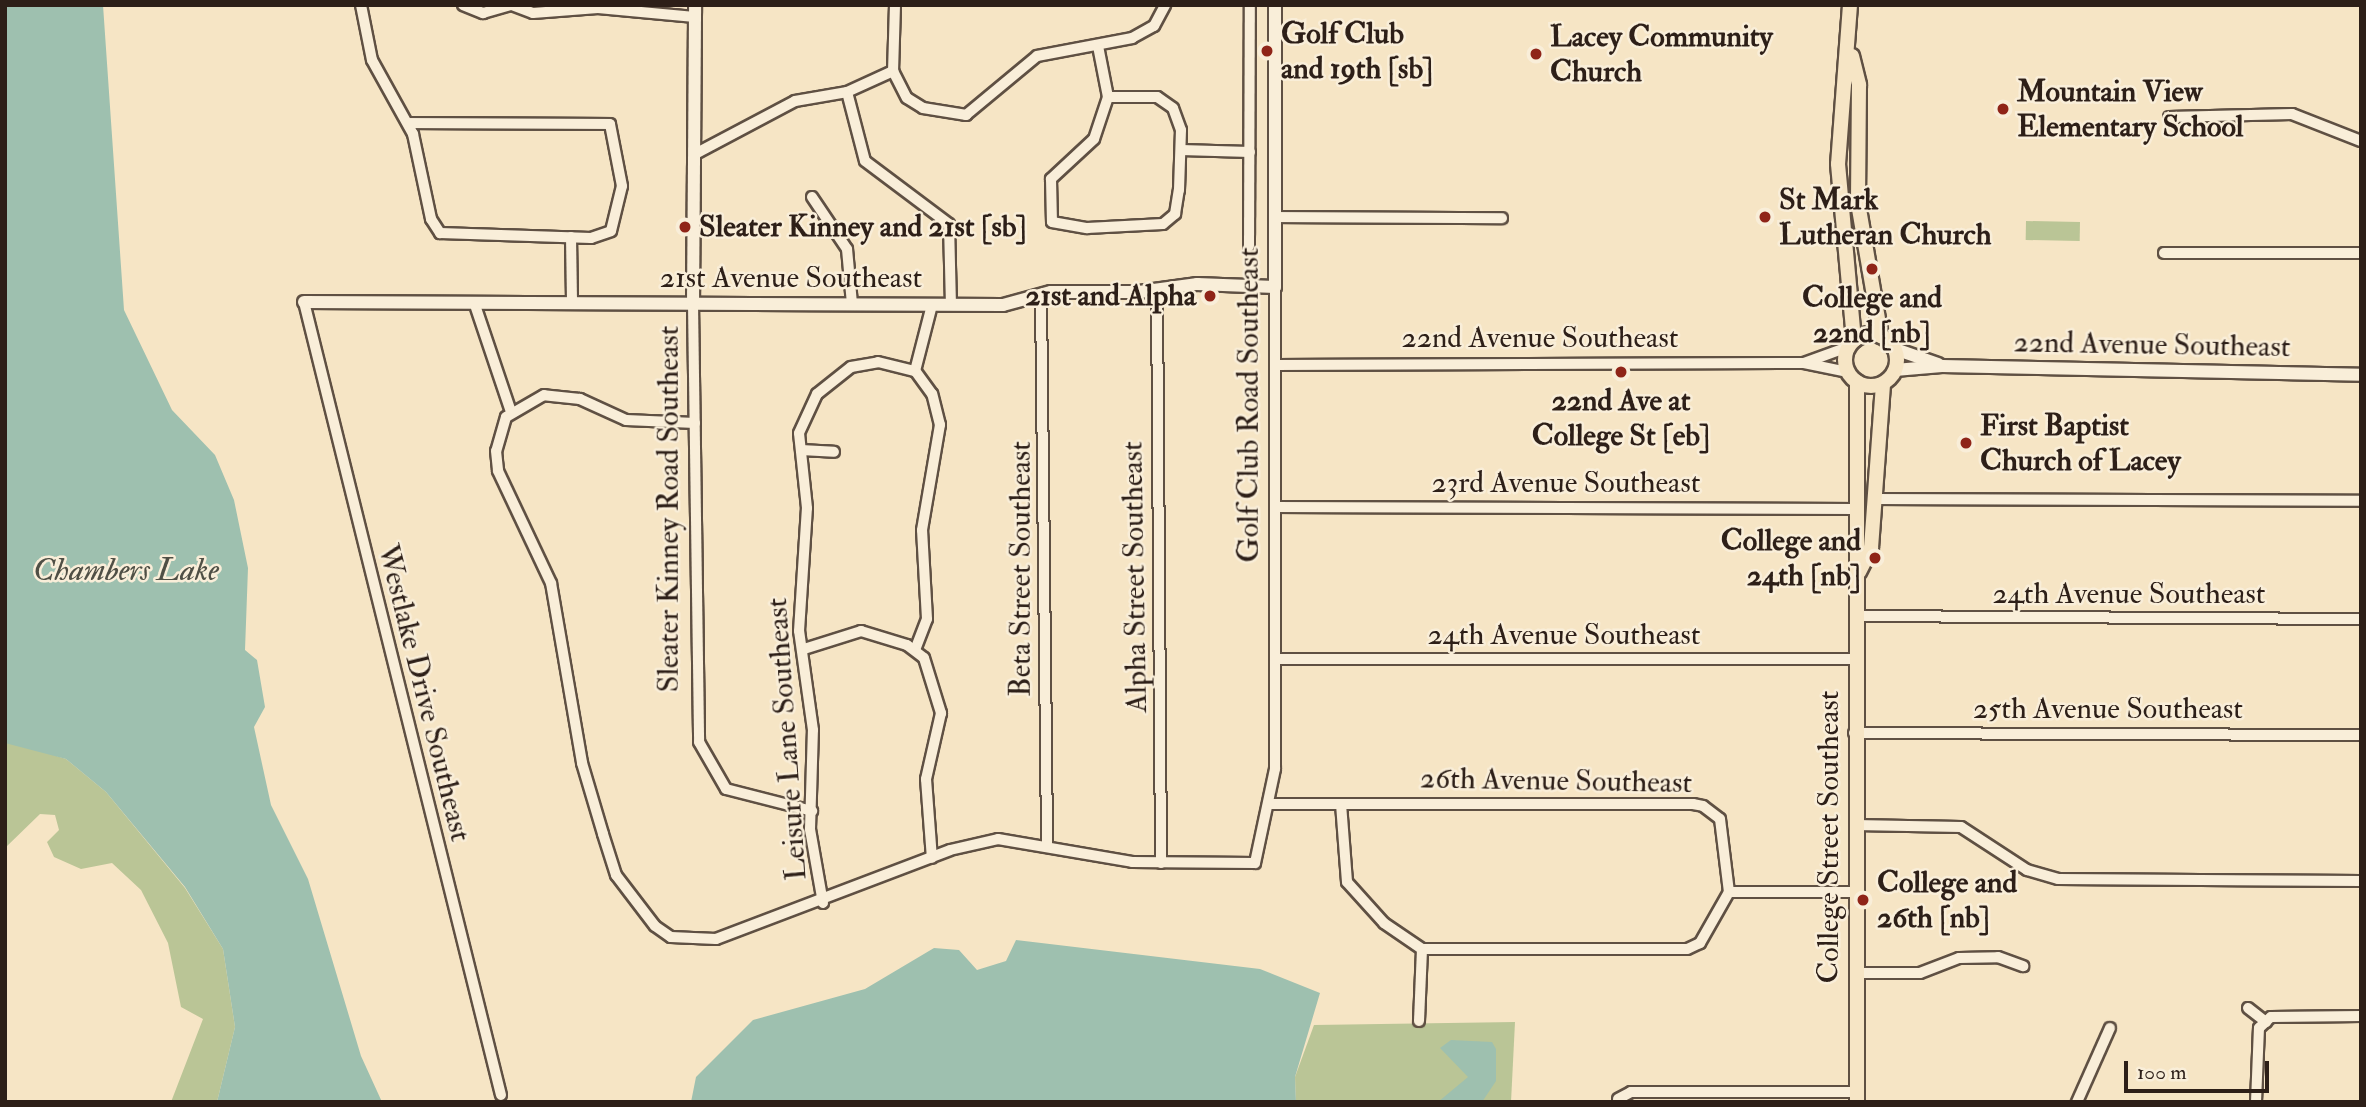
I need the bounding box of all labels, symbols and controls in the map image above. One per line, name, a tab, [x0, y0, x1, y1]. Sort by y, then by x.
place label: Golf Club and 19th [sb]	[1281, 16, 1433, 86]
place label: Lacey Community Church	[1550, 19, 1773, 90]
marker: Golf Club and 19th [sb]	[1259, 43, 1275, 59]
marker: Lacey Community Church	[1528, 46, 1544, 62]
place label: Mountain View Elementary School	[2017, 74, 2243, 144]
marker: Mountain View Elementary School	[1995, 101, 2011, 117]
place label: St Mark Lutheran Church	[1779, 182, 1991, 252]
place label: Sleater Kinney and 21st [sb]	[699, 209, 1027, 245]
marker: St Mark Lutheran Church	[1757, 209, 1773, 225]
marker: Sleater Kinney and 21st [sb]	[677, 219, 693, 235]
street label: Golf Club Road Southeast	[1231, 247, 1267, 563]
street label: 21st Avenue Southeast	[660, 260, 922, 296]
marker: College and 22nd [nb]	[1864, 261, 1880, 277]
place label: 21st and Alpha	[1025, 278, 1196, 314]
place label: College and 22nd [nb]	[1802, 280, 1942, 350]
marker: 21st and Alpha	[1202, 288, 1218, 304]
street label: 22nd Avenue Southeast	[1402, 320, 1678, 356]
street label: 22nd Avenue Southeast	[2013, 325, 2291, 365]
street label: Sleater Kinney Road Southeast	[651, 326, 687, 692]
marker: 22nd Ave at College St [eb]	[1613, 364, 1629, 380]
place label: 22nd Ave at College St [eb]	[1532, 383, 1710, 453]
place label: First Baptist Church of Lacey	[1980, 408, 2181, 478]
marker: First Baptist Church of Lacey	[1958, 435, 1974, 451]
street label: Beta Street Southeast	[1003, 441, 1039, 697]
street label: Alpha Street Southeast	[1115, 441, 1155, 713]
street label: 23rd Avenue Southeast	[1432, 465, 1700, 501]
place label: College and 24th [nb]	[1721, 523, 1861, 594]
street label: Westlake Drive Southeast	[370, 541, 478, 845]
marker: College and 24th [nb]	[1867, 550, 1883, 566]
water label: Chambers Lake	[33, 551, 219, 589]
street label: 24th Avenue Southeast	[1992, 576, 2266, 612]
street label: Leisure Lane Southeast	[759, 596, 815, 882]
street label: 24th Avenue Southeast	[1427, 617, 1701, 653]
street label: College Street Southeast	[1811, 690, 1847, 984]
street label: 25th Avenue Southeast	[1973, 691, 2243, 727]
street label: 26th Avenue Southeast	[1420, 761, 1692, 801]
place label: College and 26th [nb]	[1877, 865, 2017, 936]
marker: College and 26th [nb]	[1855, 892, 1871, 908]
scale bar	[2128, 1048, 2273, 1092]
text: 100 m	[2137, 1059, 2187, 1086]

